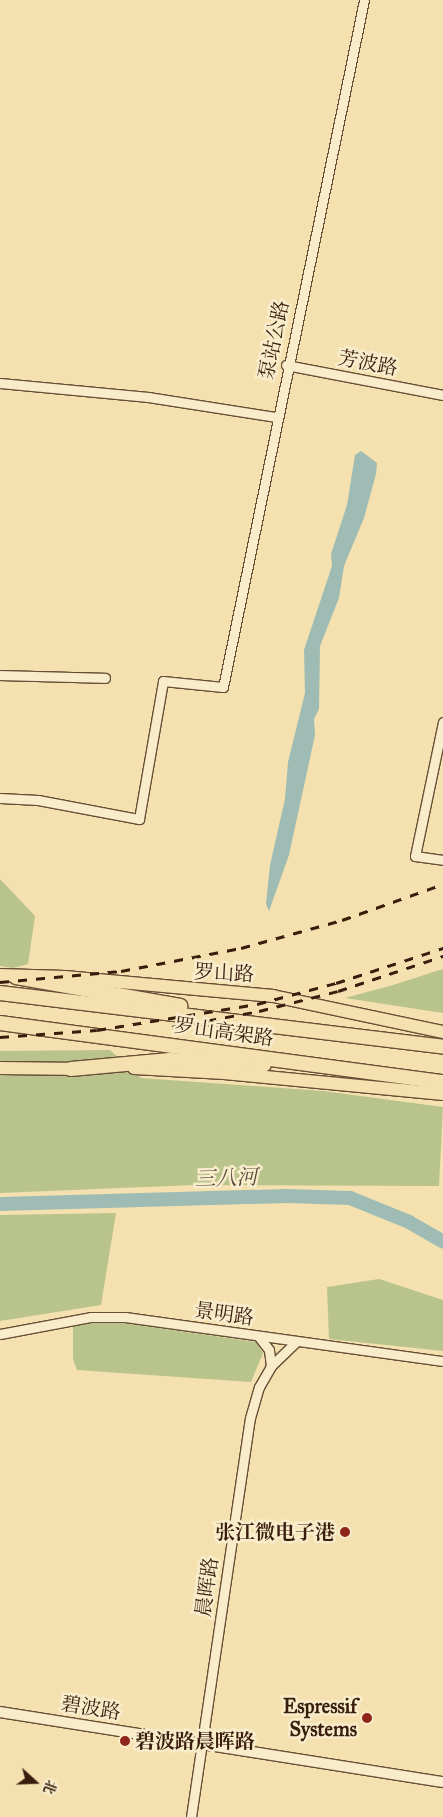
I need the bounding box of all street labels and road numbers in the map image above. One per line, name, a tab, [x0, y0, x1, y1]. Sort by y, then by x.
street label: 泵站公路	[254, 298, 294, 382]
street label: 芳波路	[336, 345, 400, 381]
street label: 罗山路	[193, 959, 255, 987]
street label: 罗山高架路	[173, 1013, 275, 1051]
street label: 景明路	[193, 1298, 255, 1330]
street label: 晨晖路	[191, 1556, 223, 1618]
street label: 碧波路	[59, 1691, 123, 1725]

